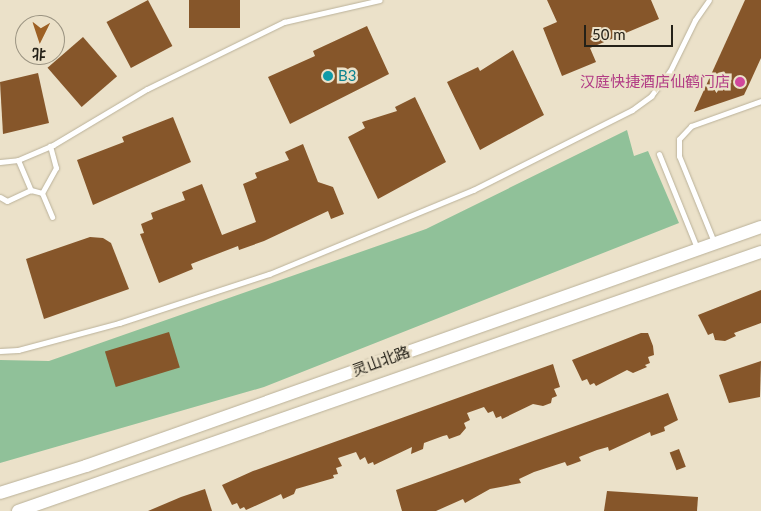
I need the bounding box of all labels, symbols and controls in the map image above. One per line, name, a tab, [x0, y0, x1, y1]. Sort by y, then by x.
north arrow	[15, 15, 65, 65]
scale bar	[586, 15, 675, 47]
text: 50 m	[592, 25, 626, 43]
text: 北	[31, 45, 47, 63]
place label: B3	[338, 67, 356, 85]
marker: B3	[322, 70, 334, 82]
place label: 汉庭快捷酒店仙鹤门店	[580, 73, 730, 91]
marker: 汉庭快捷酒店仙鹤门店	[734, 76, 746, 88]
street label: 灵山北路	[350, 342, 412, 380]

